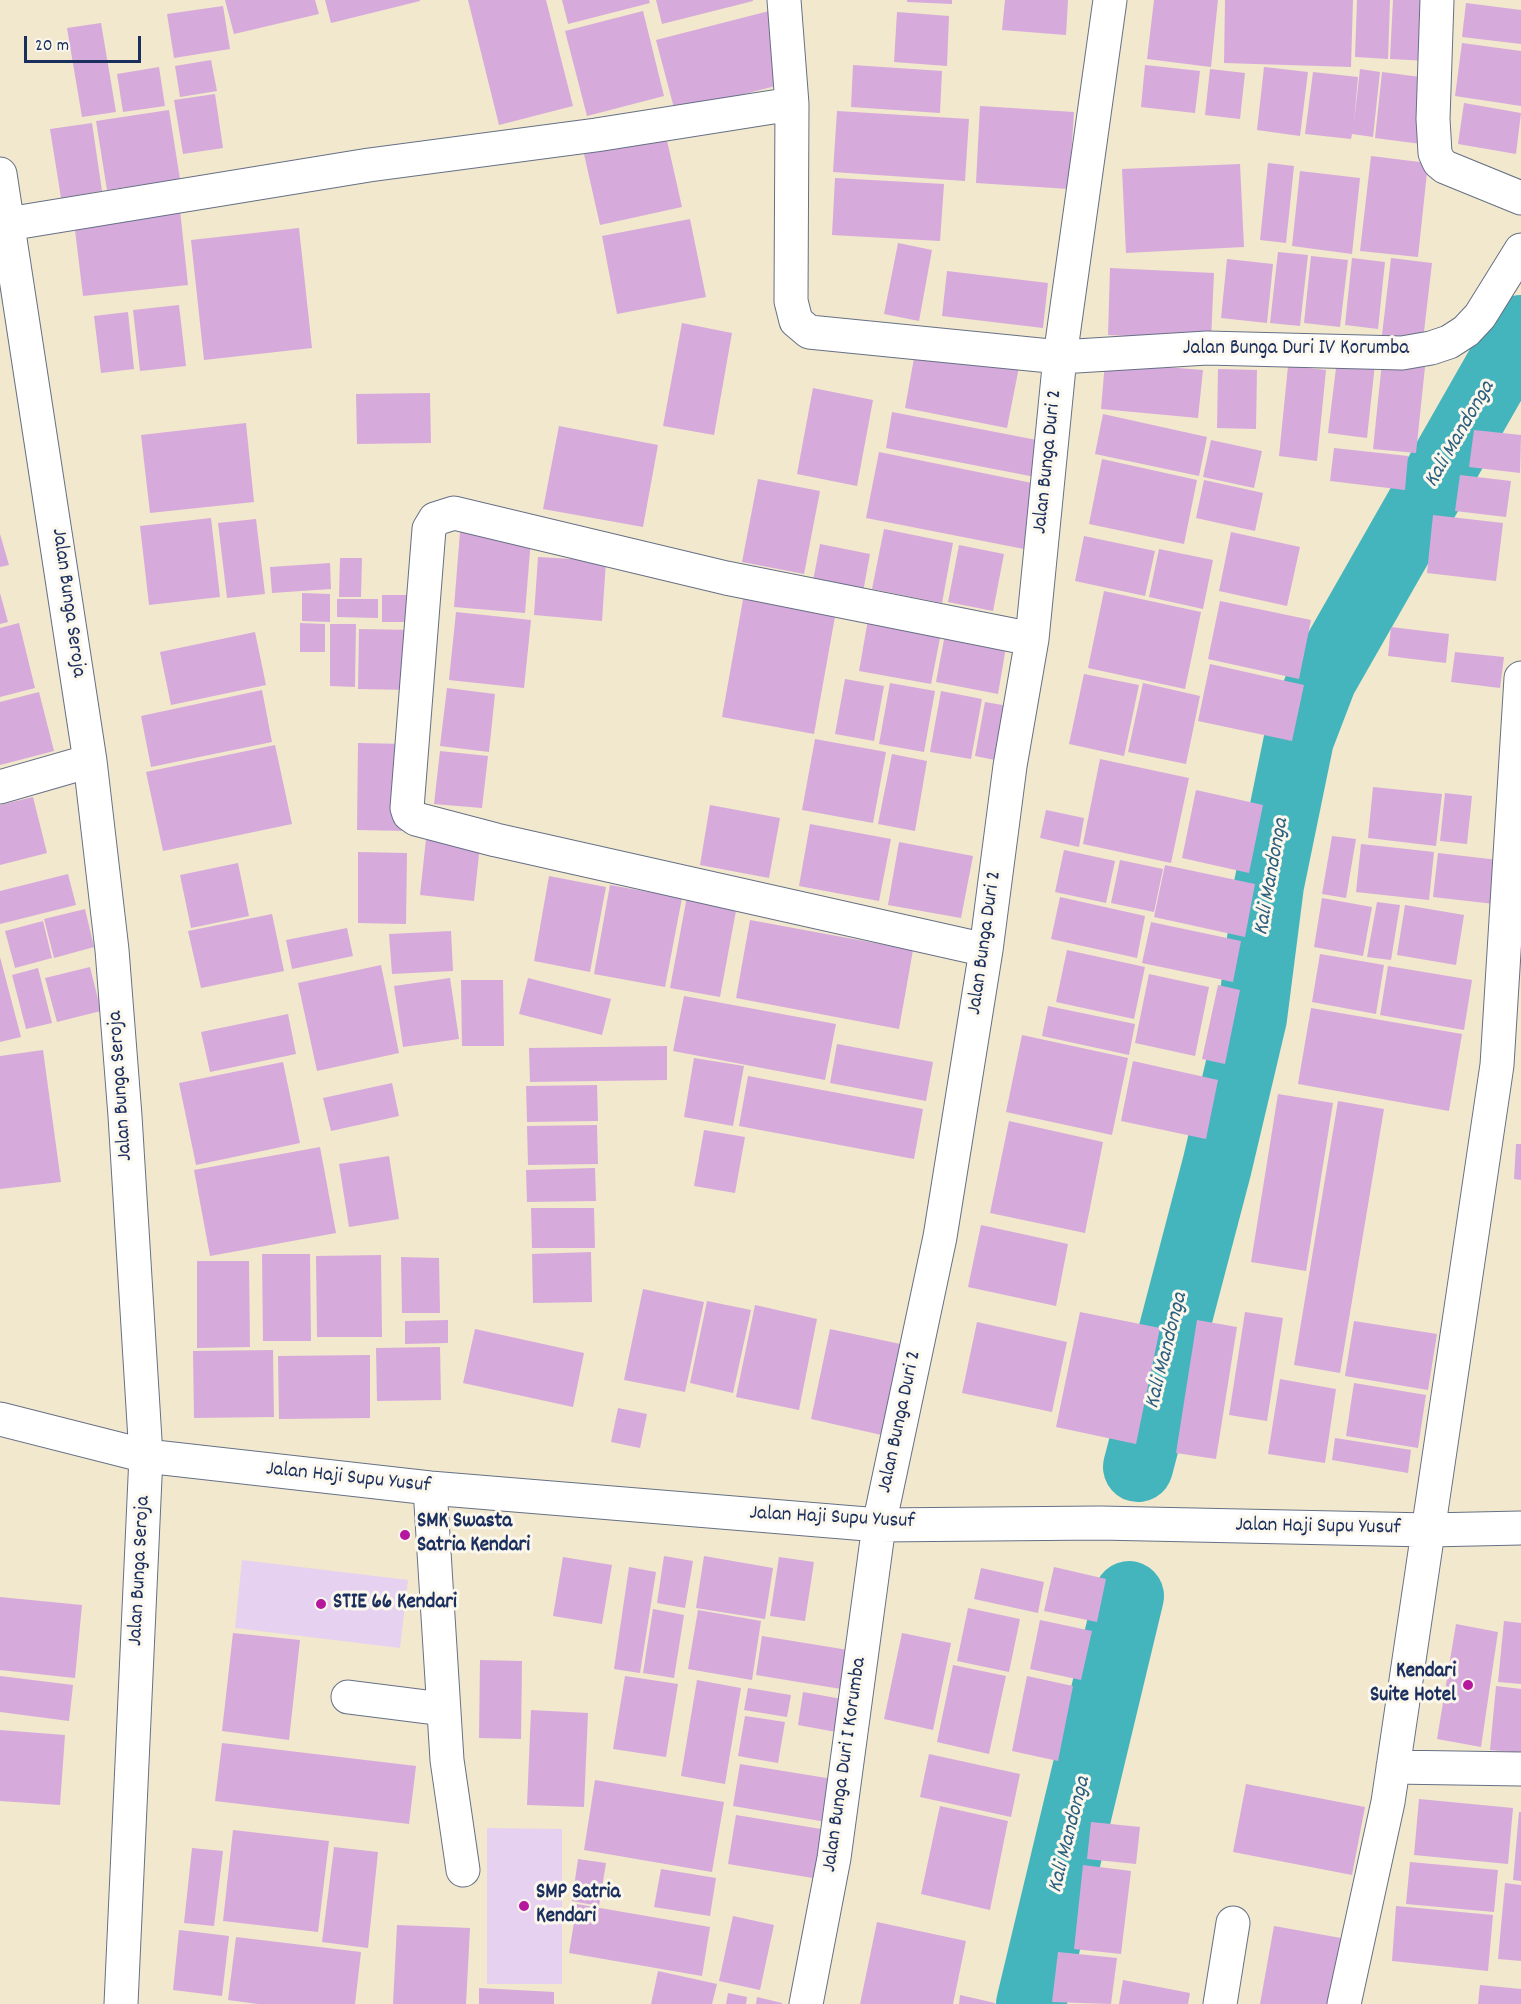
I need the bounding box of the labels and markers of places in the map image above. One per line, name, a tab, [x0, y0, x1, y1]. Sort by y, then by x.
place label: SMK Swasta Satria Kendari	[417, 1510, 530, 1560]
marker: SMK Swasta Satria Kendari	[398, 1528, 412, 1542]
place label: STIE 66 Kendari	[333, 1591, 457, 1617]
marker: STIE 66 Kendari	[314, 1597, 328, 1611]
place label: Kendari Suite Hotel	[1370, 1660, 1456, 1710]
marker: Kendari Suite Hotel	[1461, 1678, 1475, 1692]
place label: SMP Satria Kendari	[536, 1881, 620, 1931]
marker: SMP Satria Kendari	[517, 1899, 531, 1913]

